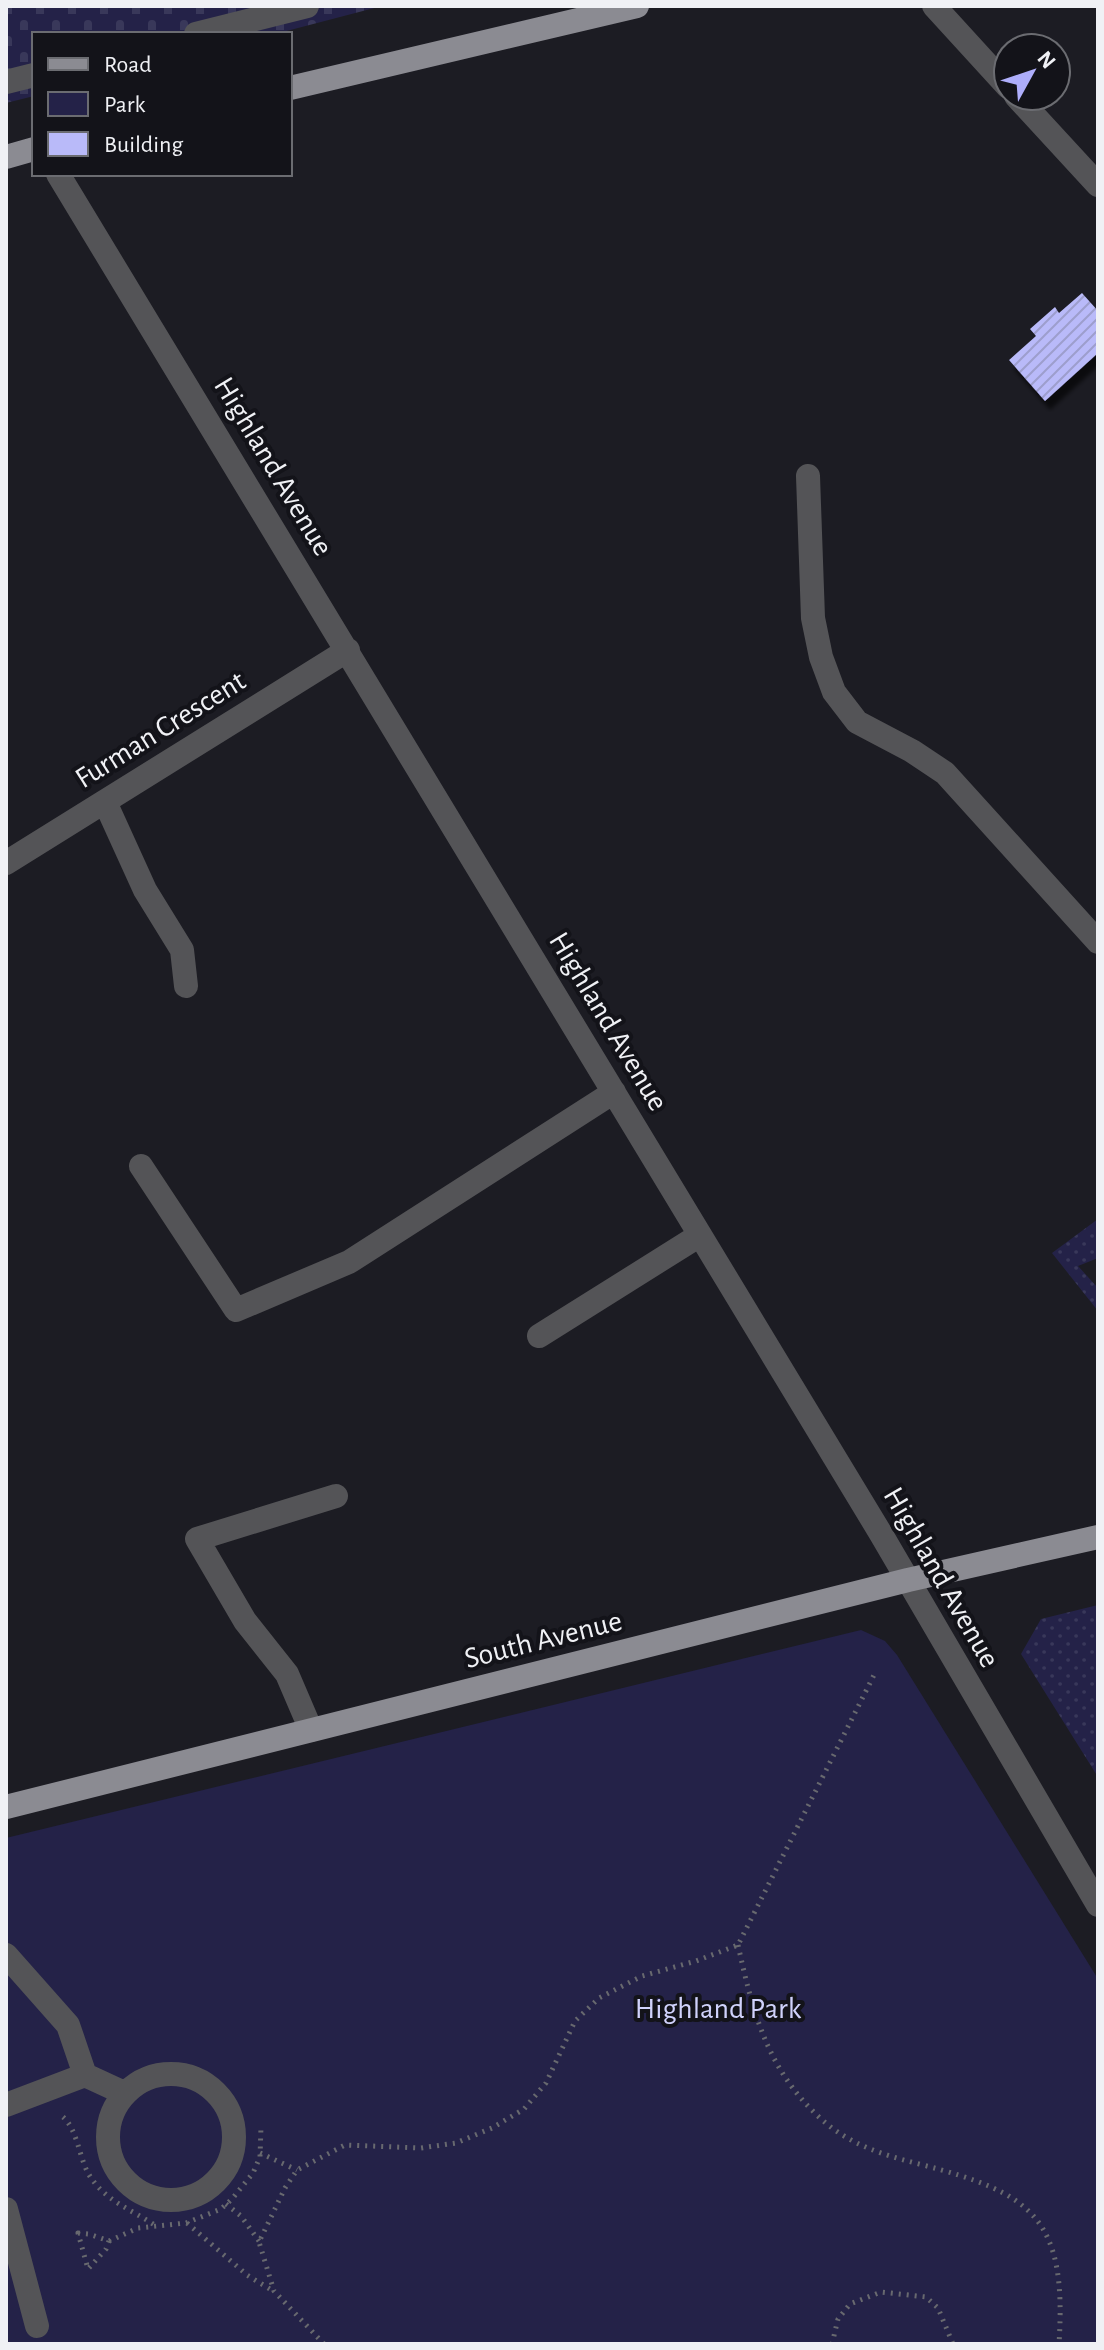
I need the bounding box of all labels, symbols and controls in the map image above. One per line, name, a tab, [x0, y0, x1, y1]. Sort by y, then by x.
legend	[32, 32, 292, 176]
north arrow	[992, 32, 1072, 112]
text: N	[1033, 47, 1060, 73]
text: Road	[104, 53, 152, 77]
text: Park	[104, 93, 145, 117]
text: Building	[104, 133, 183, 157]
street label: Highland Avenue	[208, 372, 338, 561]
street label: Furman Crescent	[70, 665, 251, 794]
street label: Highland Avenue	[543, 927, 673, 1116]
street label: Highland Avenue	[878, 1482, 1005, 1673]
street label: South Avenue	[461, 1606, 625, 1674]
park label: Highland Park	[635, 1994, 802, 2024]

